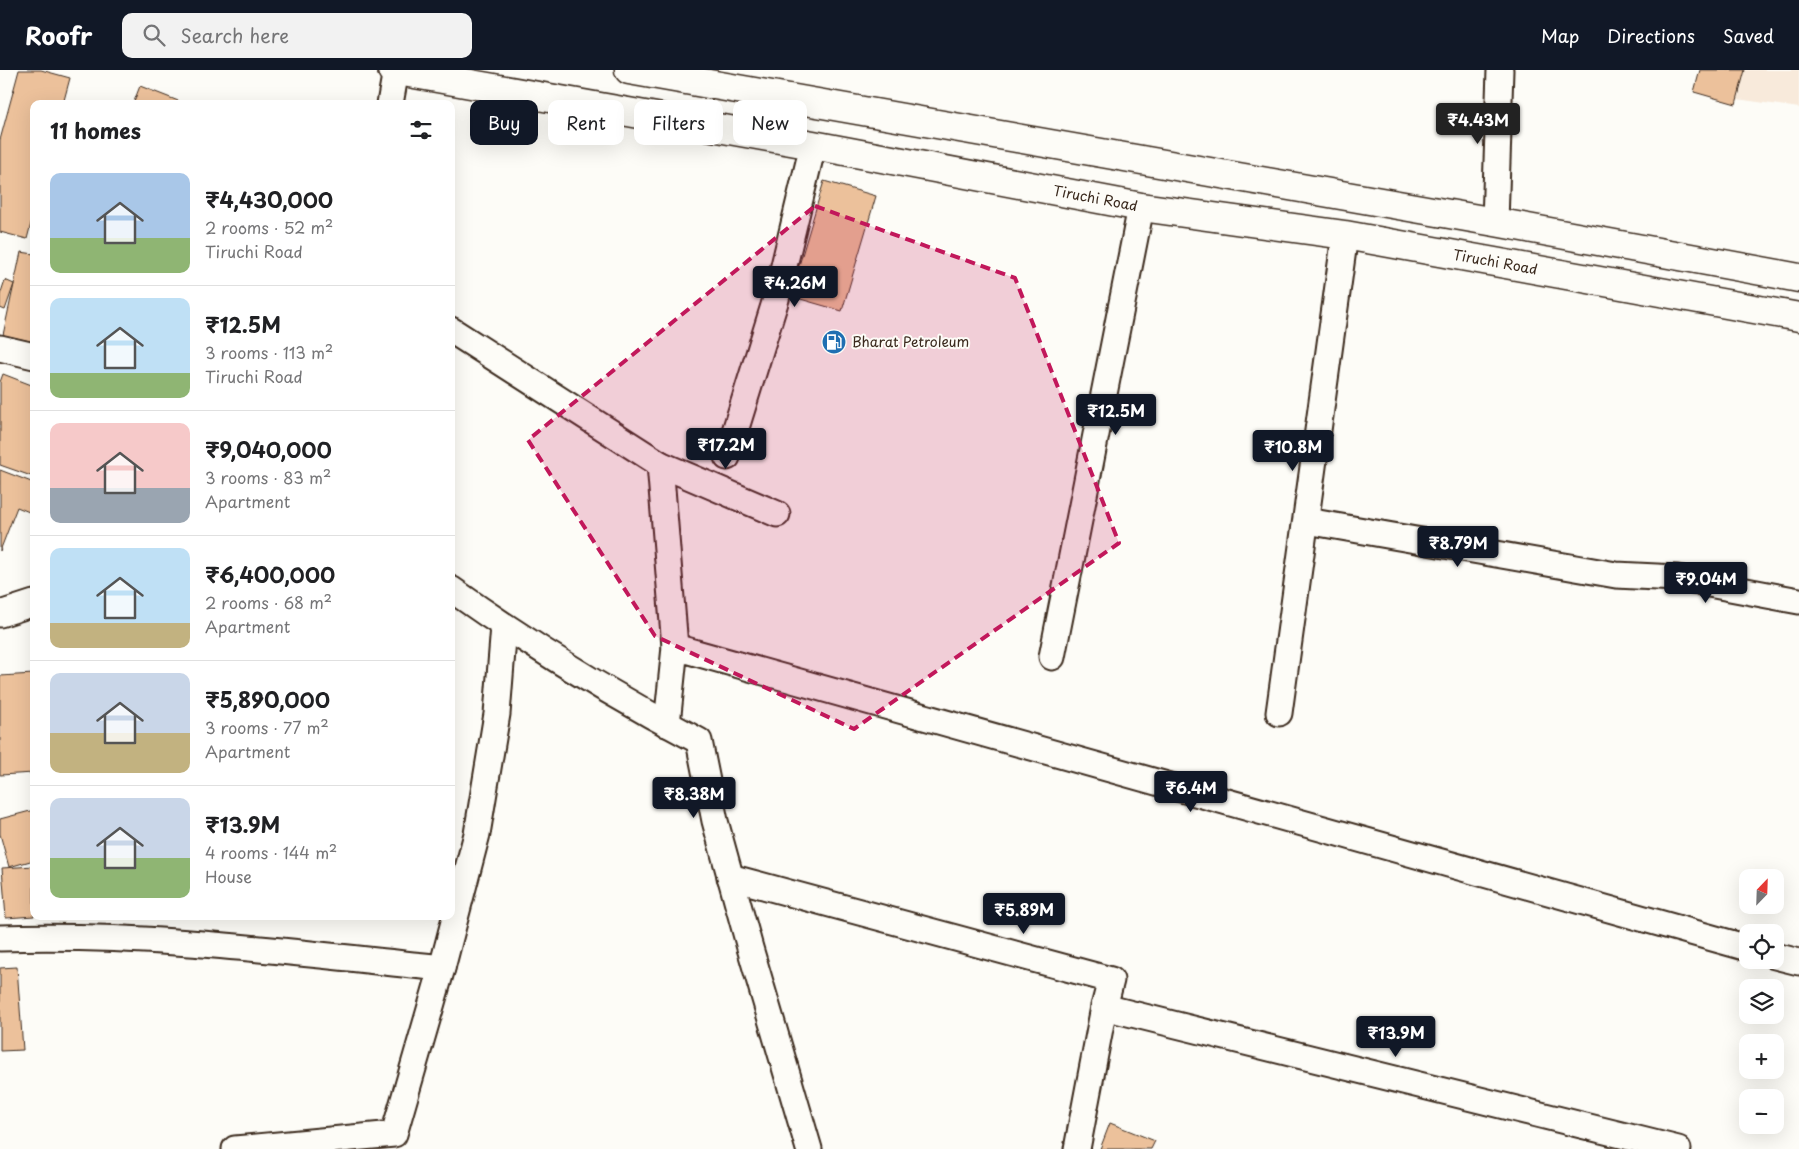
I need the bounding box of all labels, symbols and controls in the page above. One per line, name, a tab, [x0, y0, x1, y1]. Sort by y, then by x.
search box	[122, 13, 472, 58]
text: Roofr	[25, 17, 92, 53]
icon: search	[140, 21, 168, 49]
text: Search here	[180, 21, 289, 49]
text: Map	[1541, 22, 1579, 49]
text: Directions	[1607, 22, 1695, 49]
text: Saved	[1723, 22, 1774, 49]
chip: Buy	[470, 100, 538, 145]
chip: Rent	[548, 100, 624, 145]
chip: Filters	[634, 100, 723, 145]
chip: New	[733, 100, 807, 145]
pin: ₹4.43M	[1437, 102, 1519, 145]
text: ₹4.43M	[1447, 107, 1509, 131]
text: 11 homes	[50, 114, 141, 146]
icon: filters	[407, 116, 435, 144]
street label: Tiruchi Road	[1051, 180, 1140, 216]
text: ₹4,430,000	[205, 183, 333, 215]
icon: home	[90, 193, 150, 253]
text: 2 rooms · 52 m²	[205, 215, 333, 239]
text: Tiruchi Road	[205, 239, 303, 263]
street label: Tiruchi Road	[1451, 244, 1539, 280]
pin: ₹4.26M	[754, 266, 836, 308]
text: ₹4.26M	[764, 270, 826, 294]
text: ₹12.5M	[205, 308, 281, 340]
icon: home	[90, 318, 150, 378]
fuel station icon: Bharat Petroleum	[821, 329, 847, 355]
place label: Bharat Petroleum	[852, 331, 969, 352]
text: 3 rooms · 113 m²	[205, 340, 333, 364]
text: Tiruchi Road	[205, 364, 303, 388]
pin: ₹12.5M	[1075, 394, 1157, 436]
text: ₹12.5M	[1087, 398, 1145, 422]
pin: ₹17.2M	[685, 428, 767, 470]
pin: ₹10.8M	[1252, 430, 1334, 472]
text: ₹17.2M	[697, 432, 755, 456]
text: ₹9,040,000	[205, 433, 332, 465]
text: ₹10.8M	[1264, 434, 1322, 458]
icon: home	[90, 443, 150, 503]
text: 3 rooms · 83 m²	[205, 465, 331, 489]
text: Apartment	[205, 489, 290, 513]
pin: ₹8.79M	[1417, 526, 1499, 568]
text: ₹8.79M	[1428, 530, 1488, 554]
text: ₹6,400,000	[205, 558, 335, 590]
pin: ₹9.04M	[1665, 562, 1747, 604]
text: ₹9.04M	[1675, 566, 1737, 590]
icon: home	[90, 568, 150, 628]
text: 2 rooms · 68 m²	[205, 590, 332, 614]
text: Apartment	[205, 614, 290, 638]
text: ₹5,890,000	[205, 683, 330, 715]
icon: home	[90, 693, 150, 753]
text: 3 rooms · 77 m²	[205, 715, 329, 739]
text: Apartment	[205, 739, 290, 763]
pin: ₹6.4M	[1156, 770, 1226, 813]
text: ₹6.4M	[1165, 775, 1217, 799]
pin: ₹8.38M	[653, 776, 735, 819]
text: ₹8.38M	[664, 781, 724, 805]
text: ₹13.9M	[205, 808, 280, 840]
icon: home	[90, 818, 150, 878]
text: 4 rooms · 144 m²	[205, 840, 337, 864]
text: House	[205, 864, 252, 888]
north arrow	[1739, 869, 1784, 914]
map controls	[1739, 869, 1784, 1134]
pin: ₹5.89M	[983, 892, 1065, 935]
text: ₹5.89M	[994, 897, 1054, 921]
button: locate	[1739, 924, 1784, 969]
button: layers	[1739, 979, 1784, 1024]
pin: ₹13.9M	[1355, 1016, 1437, 1058]
text: ₹13.9M	[1367, 1020, 1425, 1044]
button: +	[1739, 1034, 1784, 1079]
button: −	[1739, 1089, 1784, 1134]

